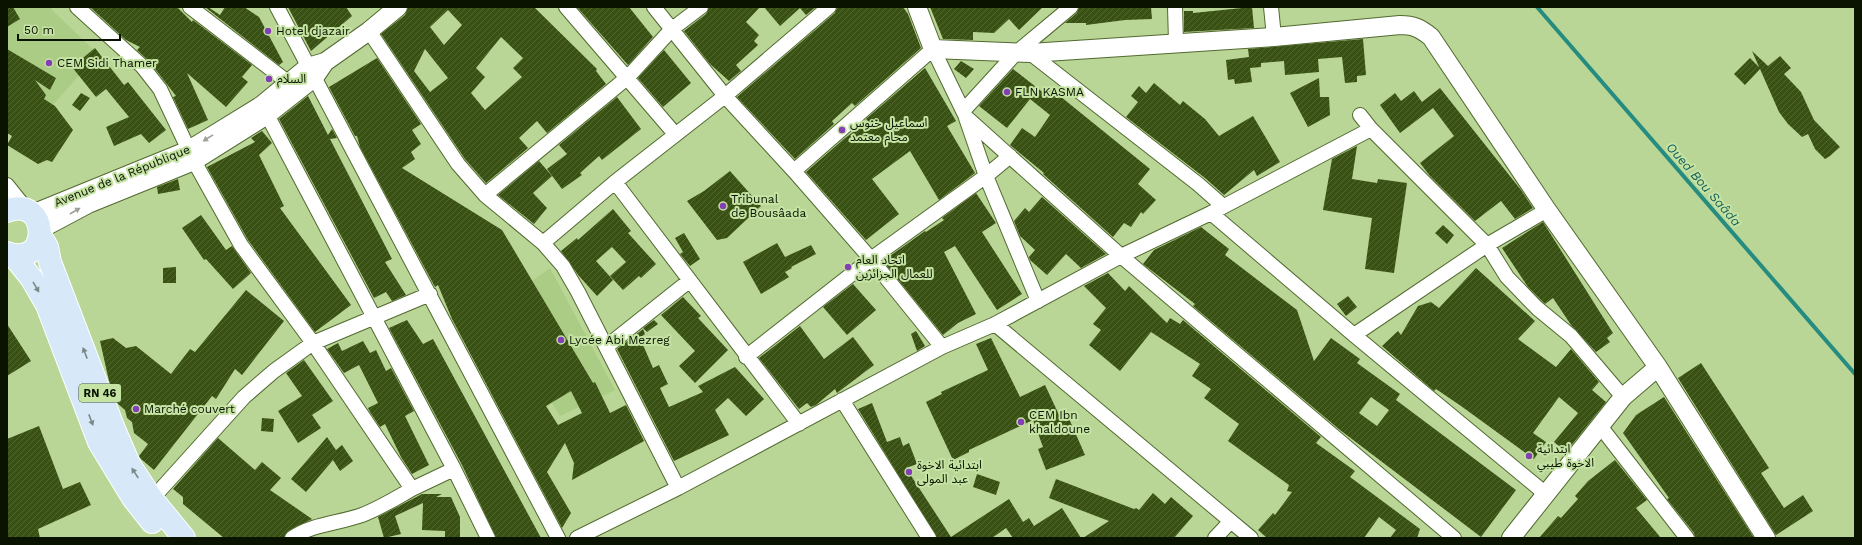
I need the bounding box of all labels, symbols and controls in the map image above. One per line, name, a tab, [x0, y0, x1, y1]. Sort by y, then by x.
scale bar	[18, 16, 120, 42]
text: 50 m	[24, 23, 54, 37]
place label: Hotel djazair	[276, 24, 350, 38]
marker: Hotel djazair	[263, 26, 273, 36]
place label: CEM Sidi Thamer	[57, 56, 157, 70]
marker: CEM Sidi Thamer	[44, 58, 54, 68]
place label: السلام	[277, 72, 306, 88]
marker: السلام	[264, 74, 274, 84]
place label: FLN KASMA	[1015, 85, 1084, 99]
marker: FLN KASMA	[1002, 87, 1012, 97]
place label: اسماعيل خنوس محام معتمد	[850, 116, 928, 146]
marker: اسماعيل خنوس محام معتمد	[837, 125, 847, 135]
one-way arrow	[202, 135, 214, 142]
water label: Oued Bou Saâda	[1663, 140, 1744, 229]
street label: Avenue de la République	[52, 142, 192, 210]
place label: Tribunal de Bousâada	[731, 192, 806, 220]
marker: Tribunal de Bousâada	[718, 201, 728, 211]
one-way arrow	[69, 208, 81, 215]
place label: اتحاد العام للعمال الجزائرين	[856, 253, 933, 281]
marker: اتحاد العام للعمال الجزائرين	[843, 262, 853, 272]
one-way arrow	[33, 281, 40, 293]
place label: Lycée Abi Mezreg	[569, 333, 670, 347]
marker: Lycée Abi Mezreg	[556, 335, 566, 345]
one-way arrow	[82, 347, 88, 359]
road number: RN 46	[79, 384, 121, 402]
place label: Marché couvert	[144, 402, 235, 416]
marker: Marché couvert	[131, 404, 141, 414]
place label: CEM Ibn khaldoune	[1029, 408, 1090, 436]
one-way arrow	[88, 414, 94, 426]
marker: CEM Ibn khaldoune	[1016, 417, 1026, 427]
place label: ابتدائية الاخوة طيبي	[1537, 442, 1594, 473]
marker: ابتدائية الاخوة طيبي	[1524, 451, 1534, 461]
place label: ابتدائية الاخوة عبد المولى	[917, 458, 982, 486]
one-way arrow	[132, 467, 139, 479]
marker: ابتدائية الاخوة عبد المولى	[904, 467, 914, 477]

